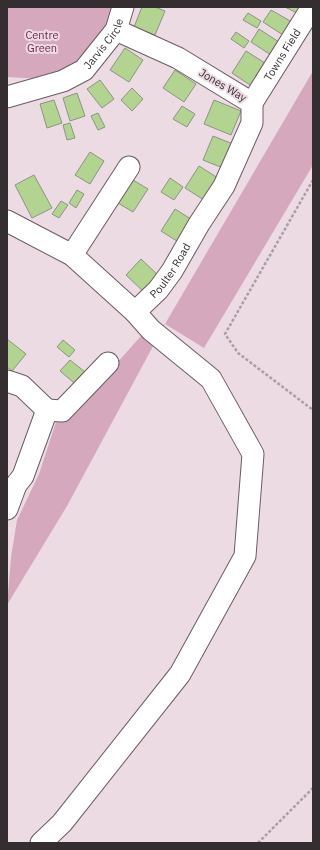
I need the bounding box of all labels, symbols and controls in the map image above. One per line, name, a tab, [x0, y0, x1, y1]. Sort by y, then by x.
street label: Jarvis Circle	[80, 17, 126, 72]
street label: Towns Field	[261, 26, 304, 83]
park label: Centre Green	[26, 28, 59, 55]
street label: Jones Way	[197, 65, 250, 105]
street label: Poulter Road	[147, 241, 194, 301]

